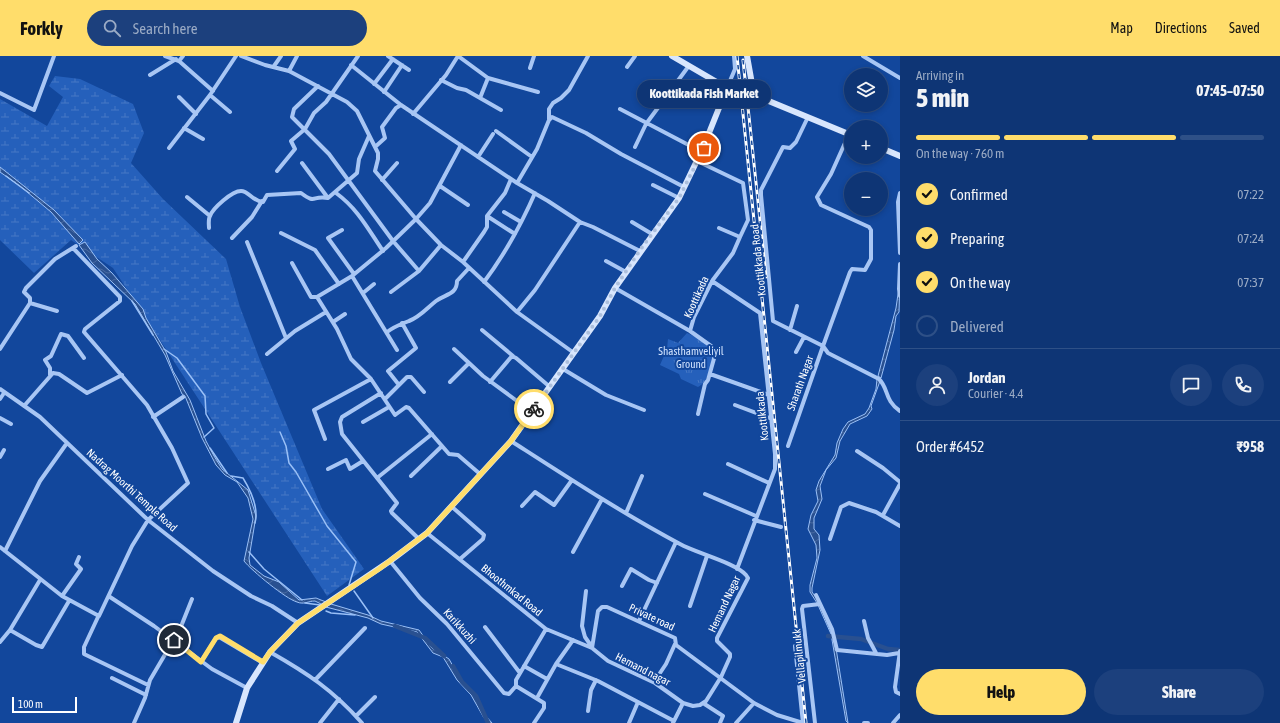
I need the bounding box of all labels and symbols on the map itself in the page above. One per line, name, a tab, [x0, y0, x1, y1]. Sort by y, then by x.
callout: Koottikada Fish Market	[637, 80, 771, 108]
pin	[687, 131, 721, 165]
street label: Koottikkada Road	[748, 224, 768, 296]
street label: Koottikada	[681, 274, 711, 320]
park label: Shasthamveliyil Ground	[658, 345, 724, 370]
street label: Sharath Nagar	[784, 353, 816, 412]
courier	[514, 389, 554, 429]
street label: Koottikkada	[753, 391, 771, 441]
street label: Nadrag Moorthi Temple Road	[84, 446, 180, 534]
street label: Bhoothmkad Road	[479, 562, 545, 618]
street label: Hemand Nagar	[706, 573, 743, 634]
street label: Private road	[627, 601, 677, 633]
street label: Karikkuzhi	[441, 606, 479, 646]
pin	[157, 623, 191, 657]
street label: Vellapilmukk	[790, 628, 808, 684]
street label: Hemand nagar	[614, 650, 673, 688]
scale bar	[12, 695, 77, 714]

